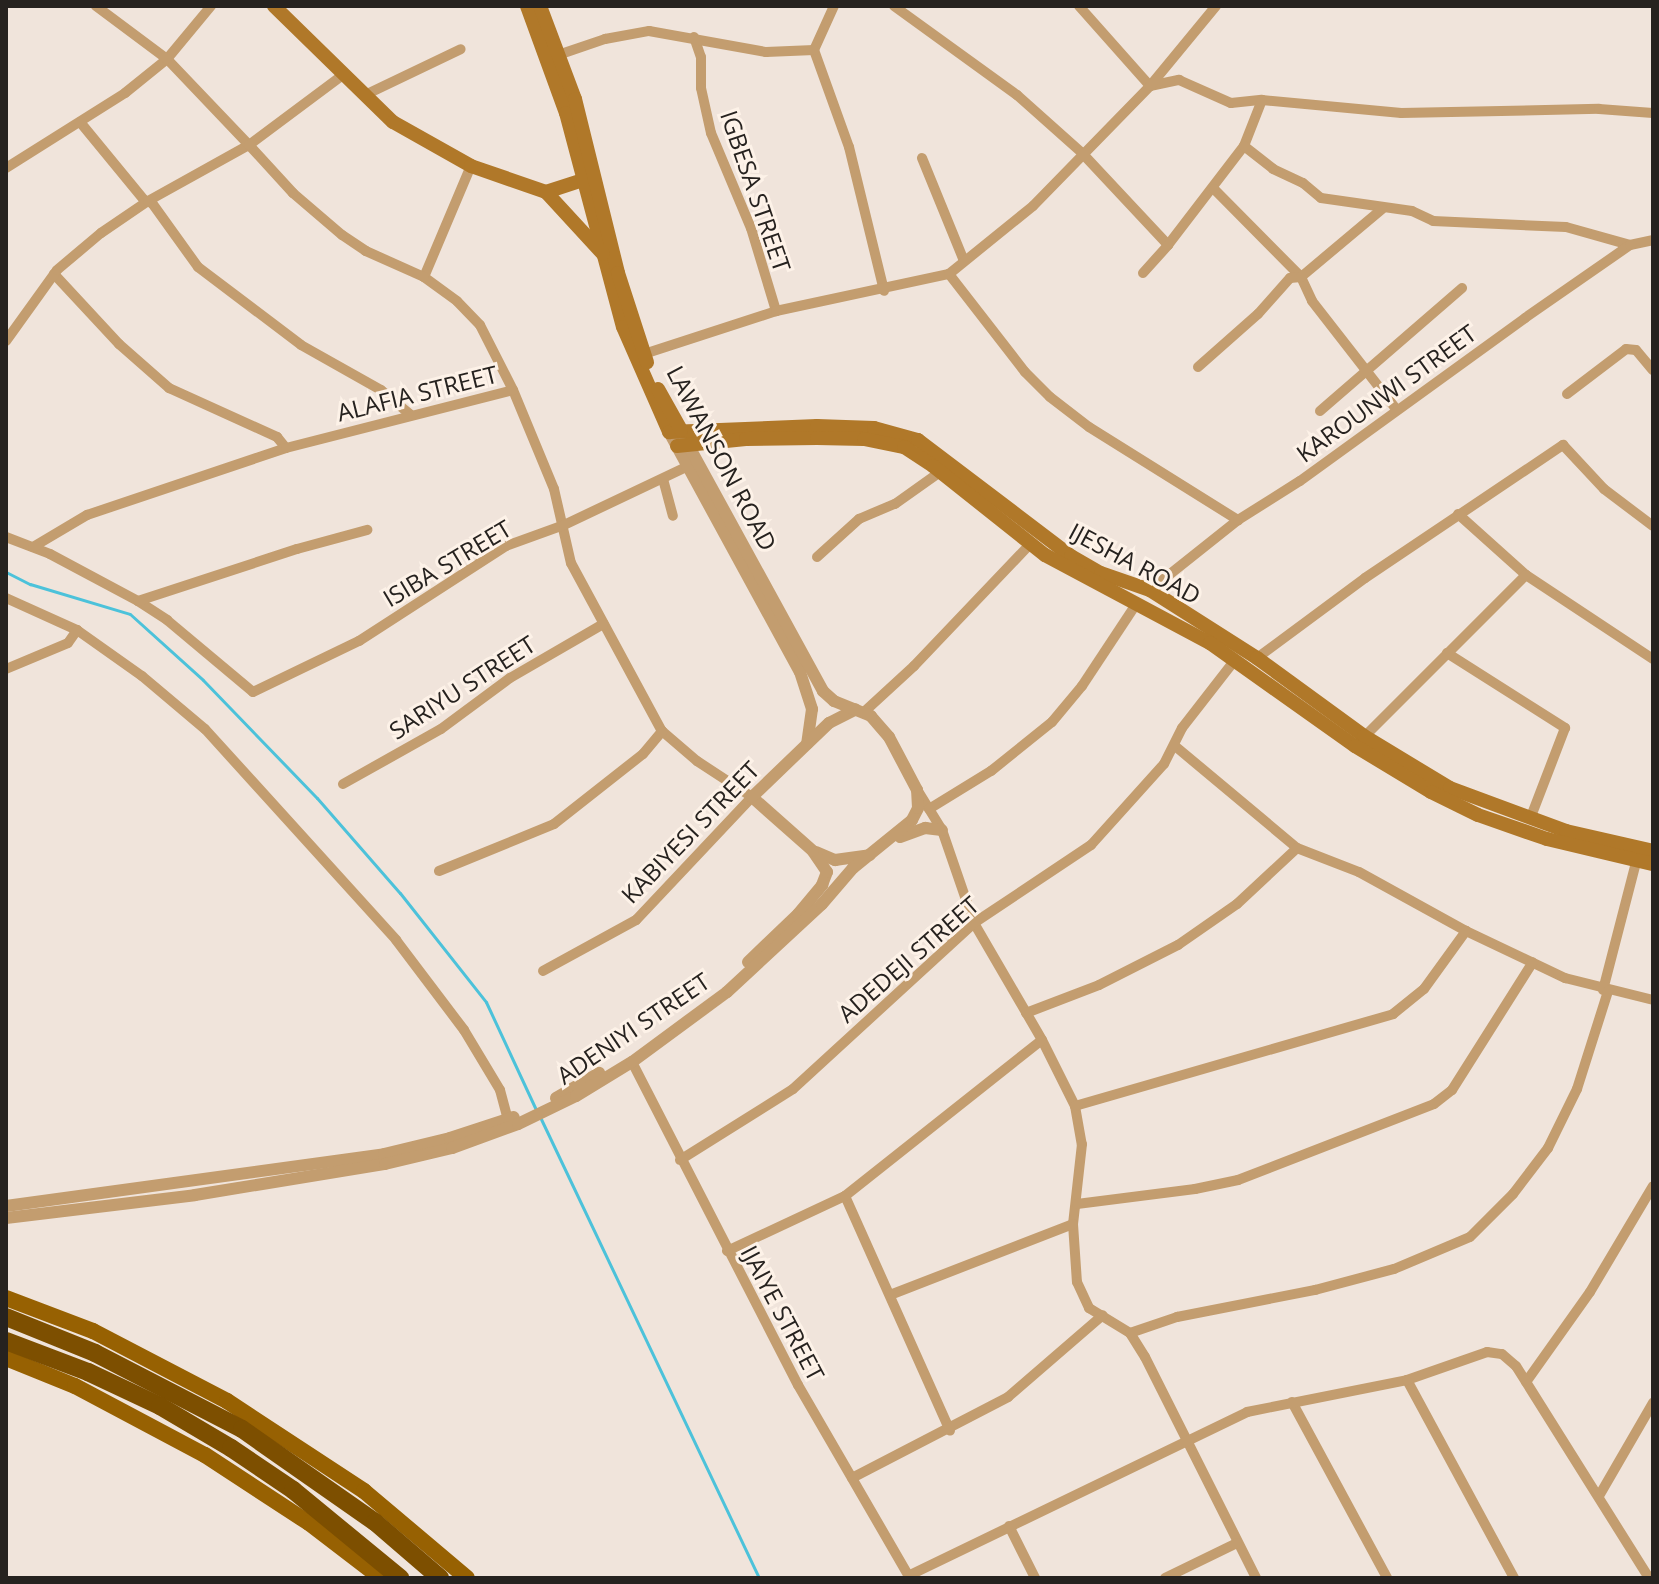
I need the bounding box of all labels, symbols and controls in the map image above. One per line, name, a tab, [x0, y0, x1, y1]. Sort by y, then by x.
street label: IGBESA STREET	[715, 107, 797, 275]
street label: KAROUNWI STREET	[1291, 318, 1481, 468]
street label: ALAFIA STREET	[334, 359, 500, 427]
street label: LAWANSON ROAD	[661, 361, 783, 555]
street label: ISIBA STREET	[378, 513, 516, 613]
street label: IJESHA ROAD	[1064, 516, 1206, 610]
street label: SARIYU STREET	[384, 629, 540, 745]
street label: KABIYESI STREET	[615, 755, 765, 909]
street label: ADEDEJI STREET	[832, 890, 984, 1028]
street label: ADENIYI STREET	[551, 966, 715, 1090]
street label: IJAIYE STREET	[735, 1240, 831, 1386]

